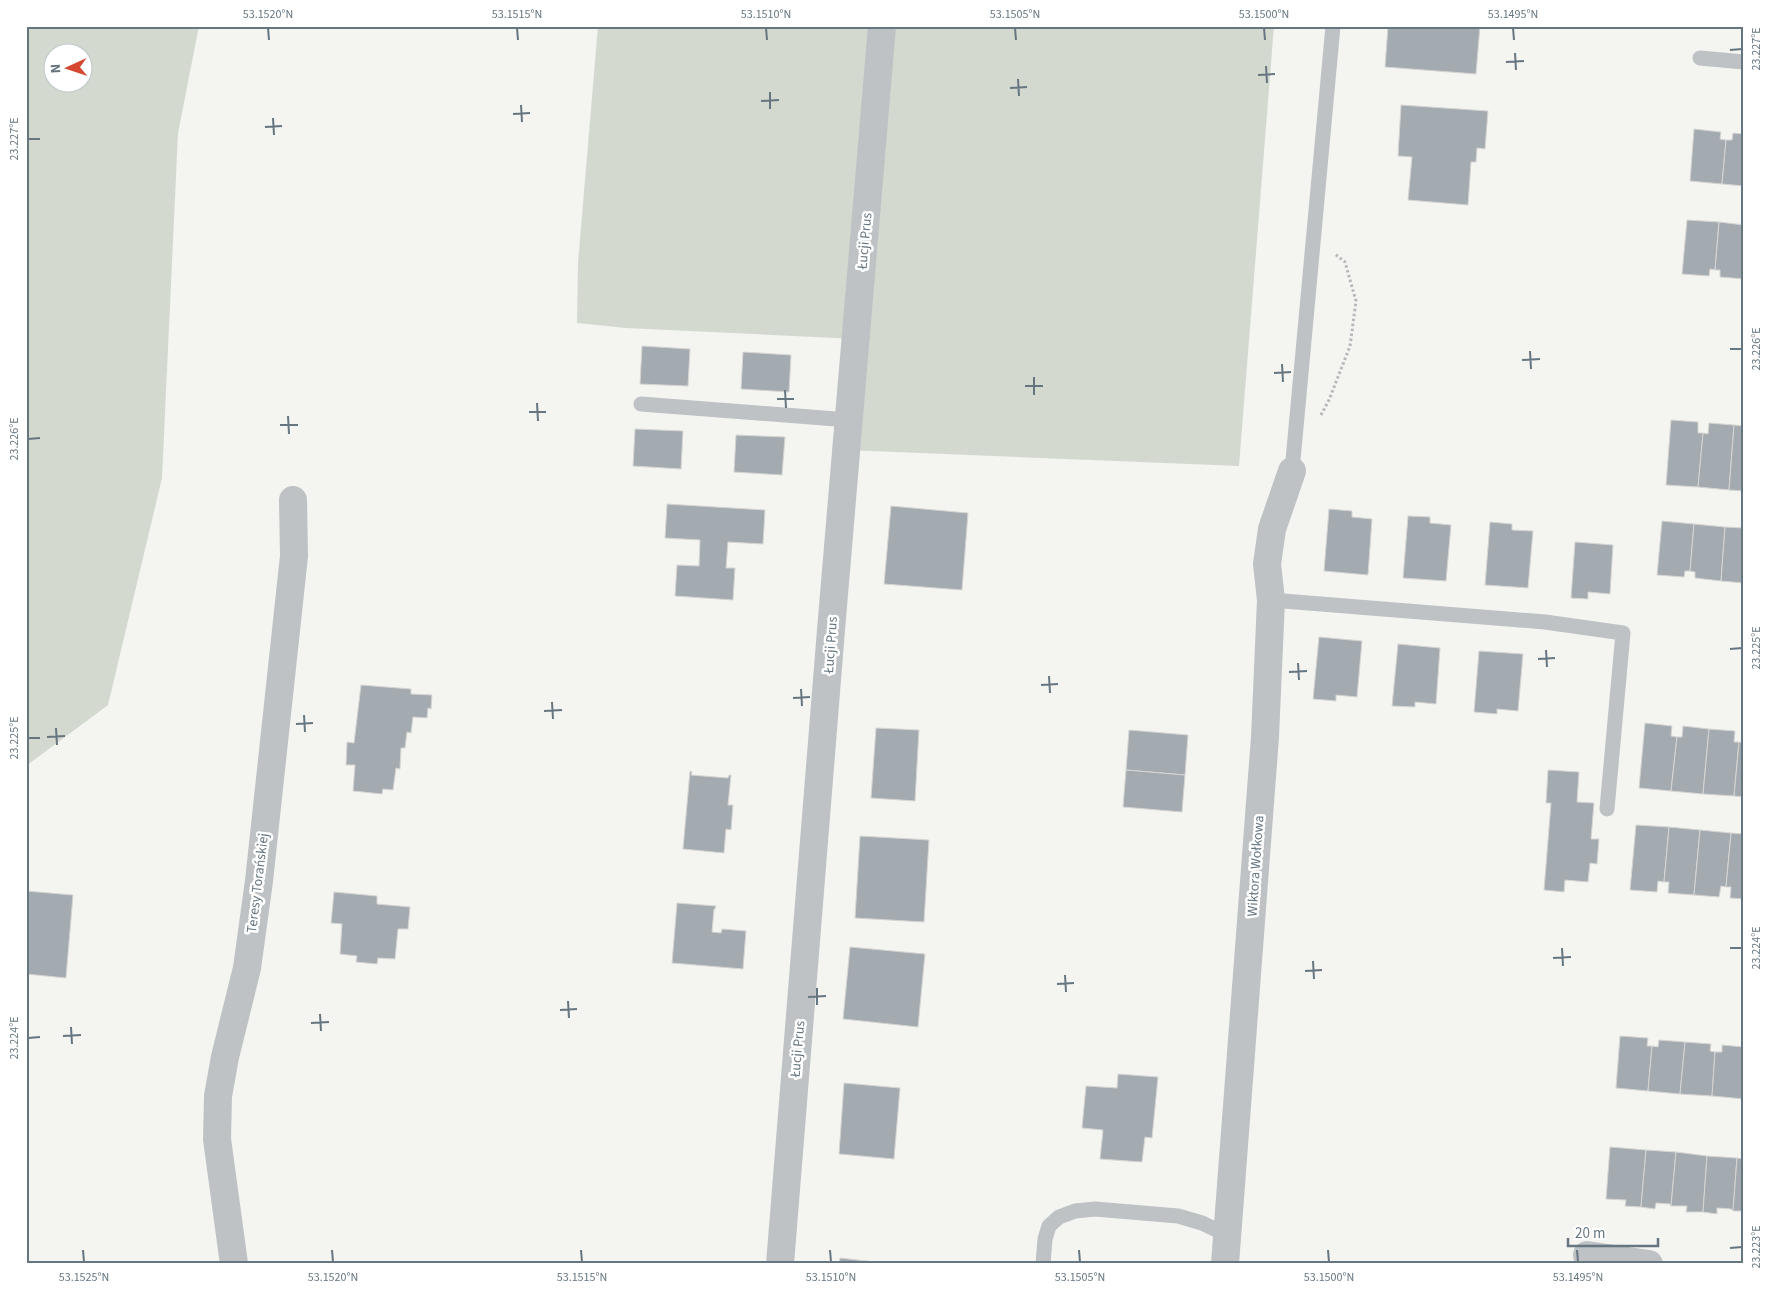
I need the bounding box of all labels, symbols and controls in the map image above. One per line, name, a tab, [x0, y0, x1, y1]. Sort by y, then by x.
text: 53.1520°N	[243, 6, 293, 23]
text: 53.1515°N	[492, 6, 542, 23]
text: 53.1510°N	[741, 6, 791, 23]
text: 53.1505°N	[990, 6, 1040, 23]
text: 53.1500°N	[1239, 6, 1289, 23]
text: 53.1495°N	[1488, 6, 1538, 23]
text: 23.227°E	[1748, 27, 1765, 71]
north arrow	[42, 42, 92, 92]
text: N	[46, 63, 66, 74]
text: 23.227°E	[6, 117, 23, 161]
street label: Łucji Prus	[852, 212, 877, 271]
text: 23.226°E	[1748, 327, 1765, 371]
text: 23.226°E	[6, 417, 23, 461]
street label: Łucji Prus	[819, 616, 843, 675]
text: 23.225°E	[1748, 626, 1765, 670]
text: 23.225°E	[6, 716, 23, 760]
street label: Wiktora Wołkowa	[1242, 815, 1270, 917]
street label: Teresy Torańskiej	[242, 832, 274, 934]
text: 23.224°E	[1748, 926, 1765, 970]
text: 23.224°E	[6, 1016, 23, 1060]
street label: Łucji Prus	[785, 1020, 810, 1079]
scale bar	[1568, 1215, 1658, 1247]
text: 20 m	[1575, 1223, 1605, 1244]
text: 23.223°E	[1748, 1225, 1765, 1269]
text: 53.1525°N	[59, 1269, 109, 1286]
text: 53.1520°N	[308, 1269, 358, 1286]
text: 53.1515°N	[557, 1269, 607, 1286]
text: 53.1510°N	[806, 1269, 856, 1286]
text: 53.1505°N	[1055, 1269, 1105, 1286]
text: 53.1500°N	[1304, 1269, 1354, 1286]
text: 53.1495°N	[1553, 1269, 1603, 1286]

